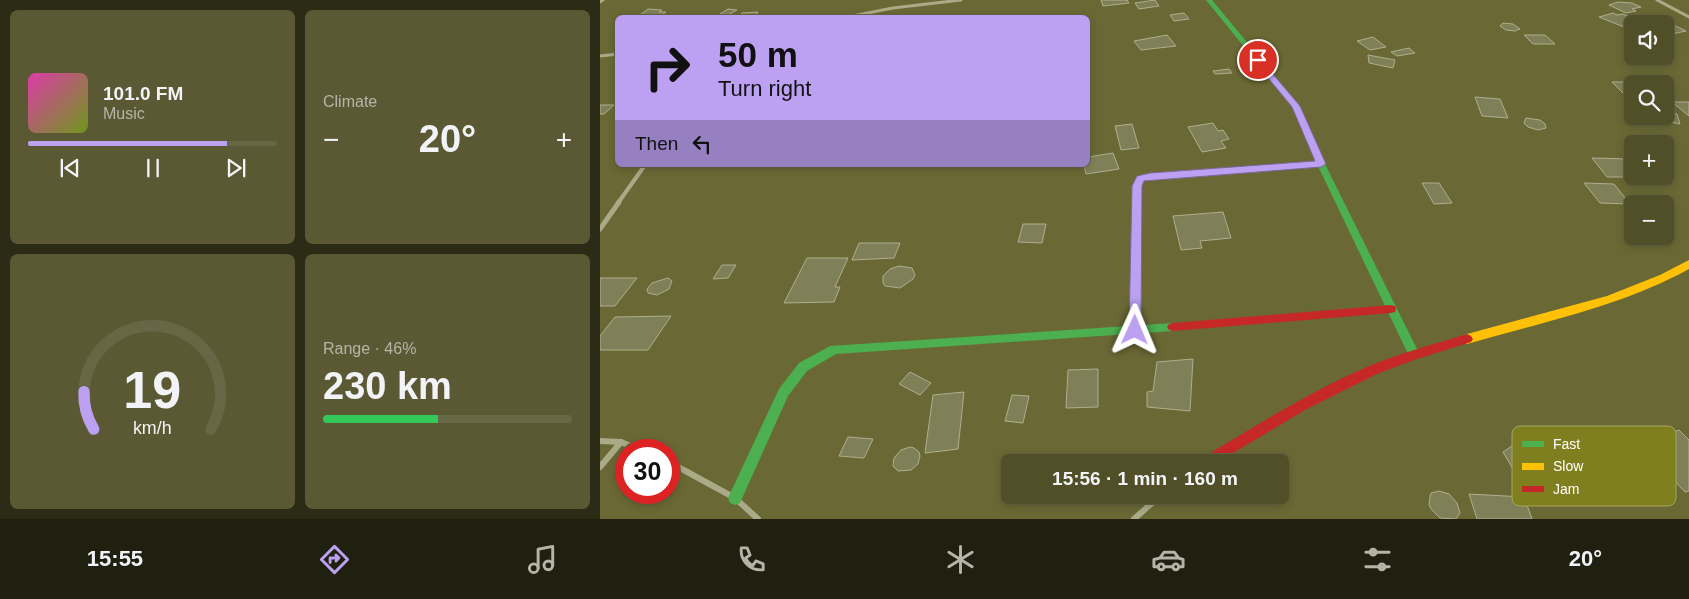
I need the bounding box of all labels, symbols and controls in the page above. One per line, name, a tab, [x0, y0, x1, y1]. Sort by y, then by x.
map controls	[1624, 15, 1674, 245]
button: sound	[1624, 15, 1674, 65]
icon: right	[635, 35, 700, 100]
text: 50 m	[718, 35, 798, 74]
pin	[1237, 39, 1279, 81]
icon: arrive	[1244, 46, 1272, 74]
button: search	[1624, 75, 1674, 125]
text: Turn right	[718, 76, 811, 101]
text: 101.0 FM	[103, 83, 183, 104]
text: Climate	[323, 93, 377, 110]
text: Music	[103, 105, 145, 122]
text: 20°	[419, 118, 476, 160]
text: −	[323, 124, 339, 155]
text: +	[556, 124, 572, 155]
icon: left	[688, 130, 716, 158]
text: Then	[635, 133, 678, 154]
button: +	[1624, 135, 1674, 185]
icon: previous	[56, 154, 84, 182]
icon: pause	[139, 154, 167, 182]
icon: next	[222, 154, 250, 182]
button: −	[1624, 195, 1674, 245]
position arrow	[1108, 303, 1160, 355]
text: Range · 46%	[323, 340, 416, 357]
text: 19	[124, 361, 181, 419]
text: 230 km	[323, 365, 452, 407]
text: km/h	[133, 418, 172, 438]
legend	[1512, 426, 1676, 506]
text: Fast	[1553, 436, 1580, 452]
speed limit sign: 30	[615, 439, 680, 504]
text: Slow	[1553, 458, 1584, 474]
text: 15:56 · 1 min · 160 m	[1052, 468, 1238, 489]
text: Jam	[1553, 481, 1579, 497]
icon: directions	[317, 542, 352, 577]
icon: music	[525, 542, 560, 577]
icon: phone	[734, 542, 769, 577]
icon: climate	[943, 542, 978, 577]
icon: car	[1151, 542, 1186, 577]
icon: filters	[1360, 542, 1395, 577]
text: 15:55	[87, 546, 143, 571]
text: 20°	[1569, 546, 1602, 571]

